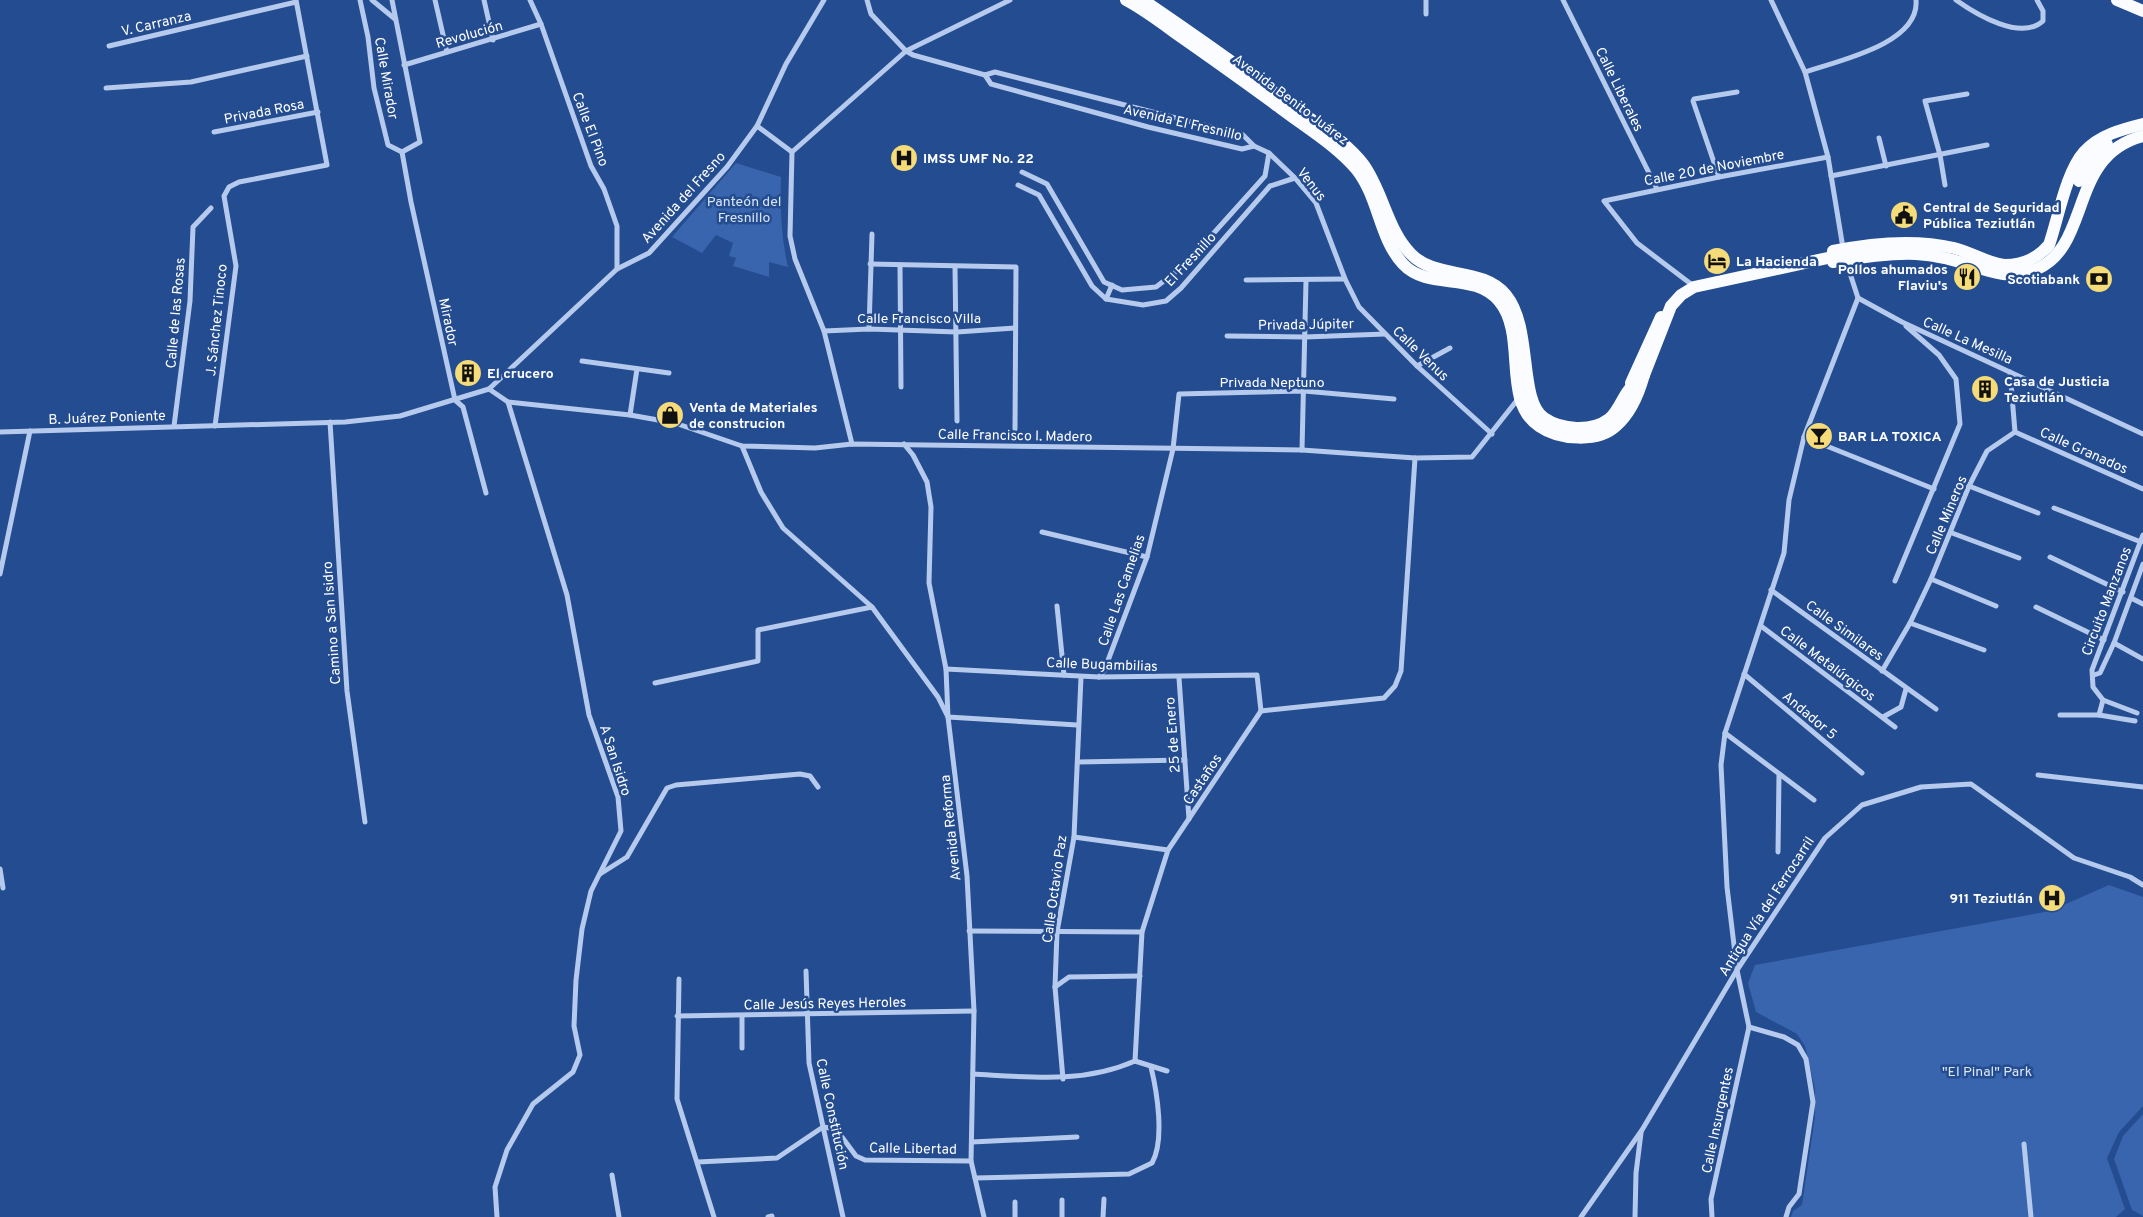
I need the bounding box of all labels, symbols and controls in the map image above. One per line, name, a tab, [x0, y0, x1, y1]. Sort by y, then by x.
street label: V. Carranza	[120, 8, 193, 41]
street label: Revolución	[434, 18, 505, 53]
street label: Calle Mirador	[370, 36, 401, 121]
street label: Calle Liberales	[1591, 45, 1646, 135]
street label: Avenida Benito Juárez	[1229, 51, 1351, 149]
street label: Calle El Pino	[568, 90, 612, 169]
street label: Privada Rosa	[223, 96, 306, 129]
street label: Avenida El Fresnillo	[1122, 102, 1244, 145]
hospital icon: IMSS UMF No. 22	[889, 143, 919, 173]
street label: Calle 20 de Noviembre	[1643, 147, 1786, 190]
street label: Avenida del Fresno	[638, 148, 730, 247]
place label: IMSS UMF No. 22	[923, 151, 1034, 168]
street label: Venus	[1292, 165, 1329, 205]
park label: Panteón del Fresnillo	[707, 194, 781, 227]
public building icon: Central de Seguridad Pública Teziutlán	[1889, 200, 1919, 230]
place label: Central de Seguridad Pública Teziutlán	[1923, 200, 2060, 233]
street label: El Fresnillo	[1162, 229, 1221, 291]
hotel icon: La Hacienda	[1702, 246, 1732, 276]
place label: La Hacienda	[1736, 254, 1817, 271]
street label: Calle de las Rosas	[163, 257, 190, 369]
place label: Pollos ahumados Flaviu's	[1838, 262, 1948, 295]
restaurant icon: Pollos ahumados Flaviu's	[1952, 262, 1982, 292]
street label: J. Sánchez Tinoco	[203, 263, 232, 377]
bank icon: Scotiabank	[2084, 264, 2114, 294]
place label: Scotiabank	[2007, 272, 2080, 289]
street label: Mirador	[434, 297, 461, 348]
street label: Calle Francisco Villa	[857, 311, 981, 328]
street label: Calle La Mesilla	[1920, 314, 2015, 369]
street label: Privada Júpiter	[1258, 316, 1355, 335]
street label: Calle Venus	[1388, 323, 1452, 385]
building icon: El crucero	[453, 358, 483, 388]
place label: El crucero	[487, 366, 554, 383]
building icon: Casa de Justicia Teziutlán	[1970, 374, 2000, 404]
place label: Casa de Justicia Teziutlán	[2004, 374, 2109, 407]
street label: Privada Neptuno	[1220, 375, 1325, 392]
shop icon: Venta de Materiales de construcion	[655, 400, 685, 430]
place label: Venta de Materiales de construcion	[689, 400, 818, 433]
street label: B. Juárez Poniente	[48, 408, 166, 429]
bar icon: BAR LA TOXICA	[1804, 421, 1834, 451]
street label: Calle Granados	[2037, 424, 2130, 478]
street label: Calle Francisco I. Madero	[938, 427, 1093, 446]
place label: BAR LA TOXICA	[1838, 429, 1941, 446]
street label: Calle Mineros	[1923, 473, 1972, 558]
street label: Calle Las Camelias	[1095, 532, 1149, 649]
street label: Circuito Manzanos	[2079, 545, 2136, 658]
street label: Camino a San Isidro	[320, 560, 345, 685]
street label: Calle Similares	[1802, 597, 1886, 665]
street label: Calle Metalúrgicos	[1776, 623, 1878, 706]
street label: Calle Bugambilias	[1046, 655, 1158, 676]
street label: Andador 5	[1778, 688, 1840, 744]
street label: 25 de Enero	[1162, 696, 1185, 774]
street label: A San Isidro	[595, 723, 634, 798]
street label: Castaños	[1180, 751, 1226, 808]
street label: Avenida Reforma	[937, 774, 966, 882]
street label: Calle Octavio Paz	[1039, 834, 1071, 944]
street label: Antigua Vía del Ferrocarril	[1716, 834, 1819, 980]
hospital icon: 911 Teziutlán	[2037, 883, 2067, 913]
place label: 911 Teziutlán	[1950, 891, 2033, 908]
street label: Calle Jesús Reyes Heroles	[744, 995, 906, 1014]
street label: Calle Constitución	[811, 1057, 852, 1172]
park label: "El Pinal" Park	[1942, 1064, 2032, 1081]
street label: Calle Insurgentes	[1699, 1066, 1738, 1175]
street label: Calle Libertad	[869, 1140, 957, 1159]

